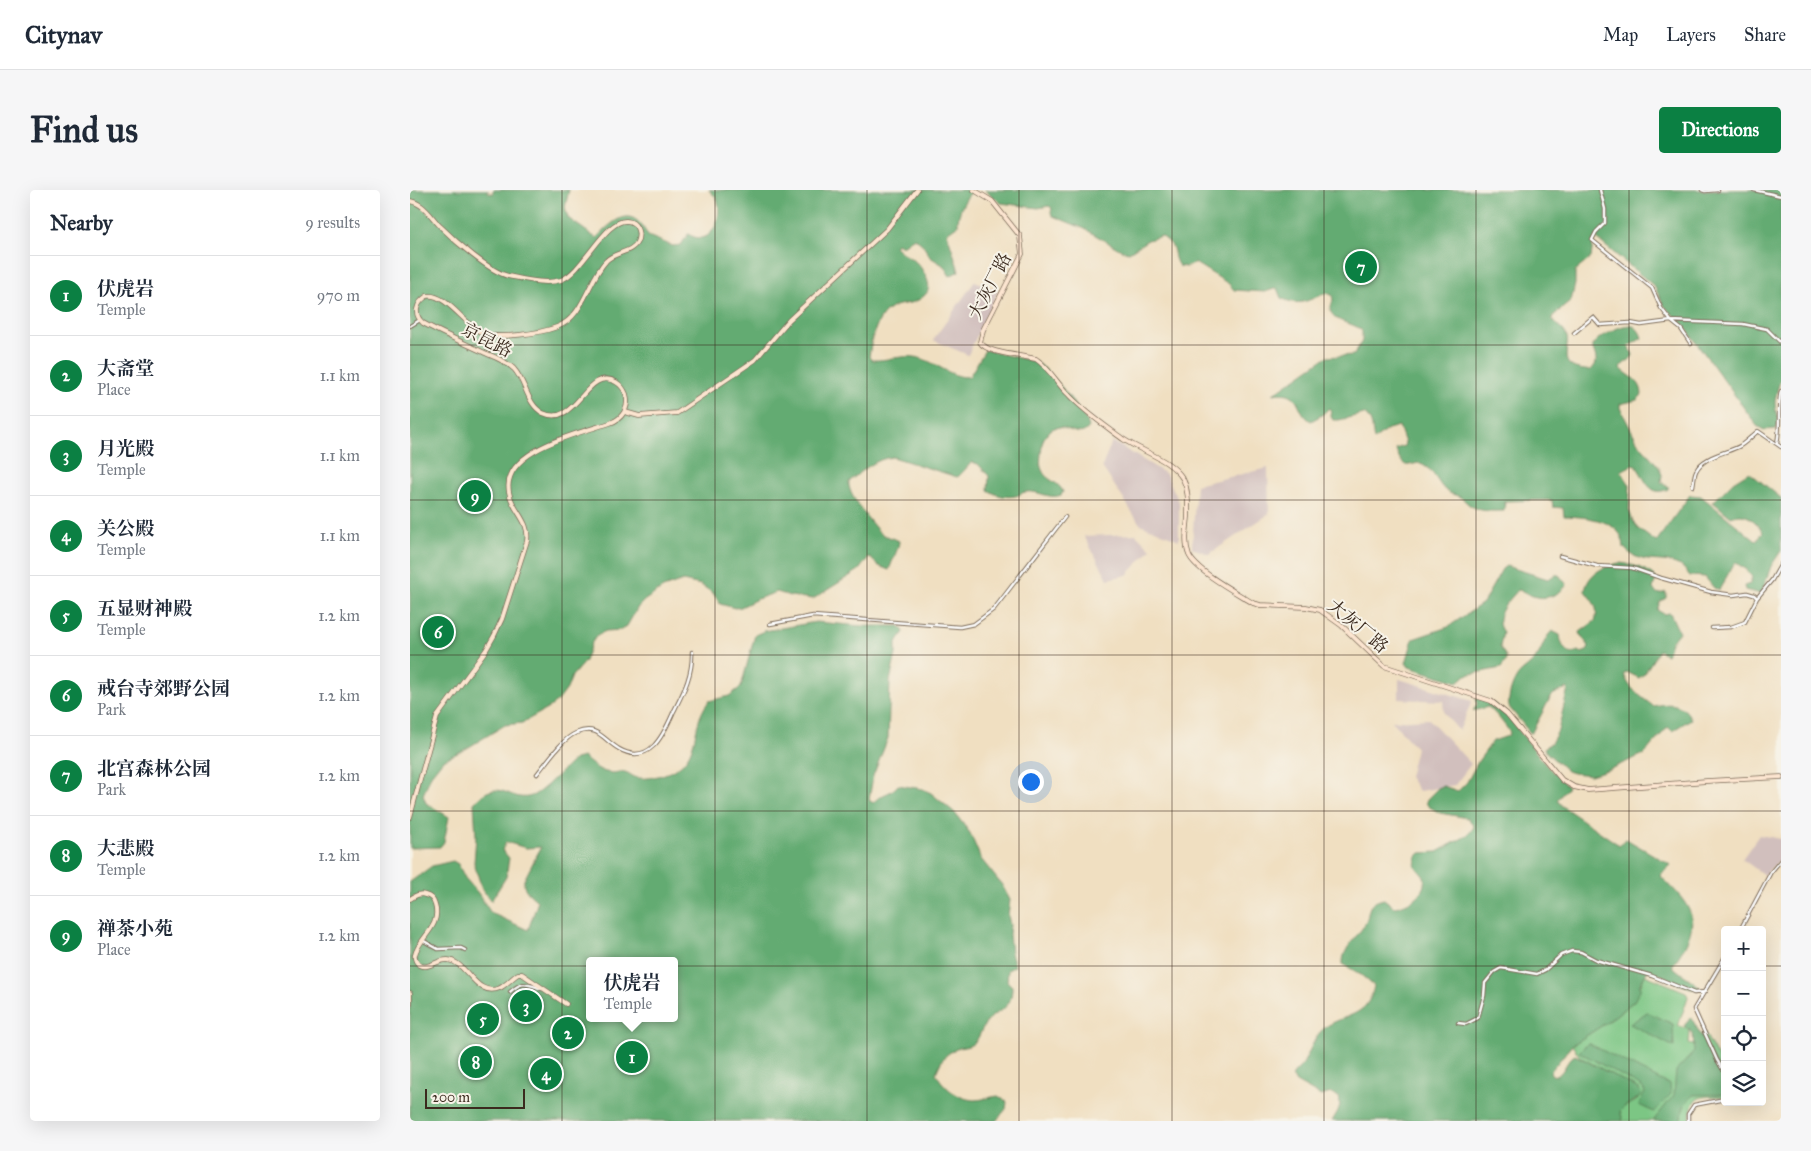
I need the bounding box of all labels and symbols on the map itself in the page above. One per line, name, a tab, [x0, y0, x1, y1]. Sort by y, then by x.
pin: 7	[1345, 248, 1377, 286]
street label: 大灰厂路	[964, 249, 1016, 323]
street label: 京昆路	[458, 318, 516, 362]
pin: 9	[459, 477, 491, 515]
street label: 大灰厂路	[1323, 594, 1393, 658]
pin: 6	[422, 613, 454, 651]
your location	[1018, 769, 1044, 795]
pin: 3	[510, 987, 542, 1025]
pin: 5	[467, 1000, 499, 1038]
pin: 2	[552, 1014, 584, 1052]
pin: 1	[616, 1038, 648, 1076]
pin: 8	[460, 1043, 492, 1081]
pin: 4	[530, 1055, 562, 1093]
scale bar	[425, 1086, 525, 1109]

